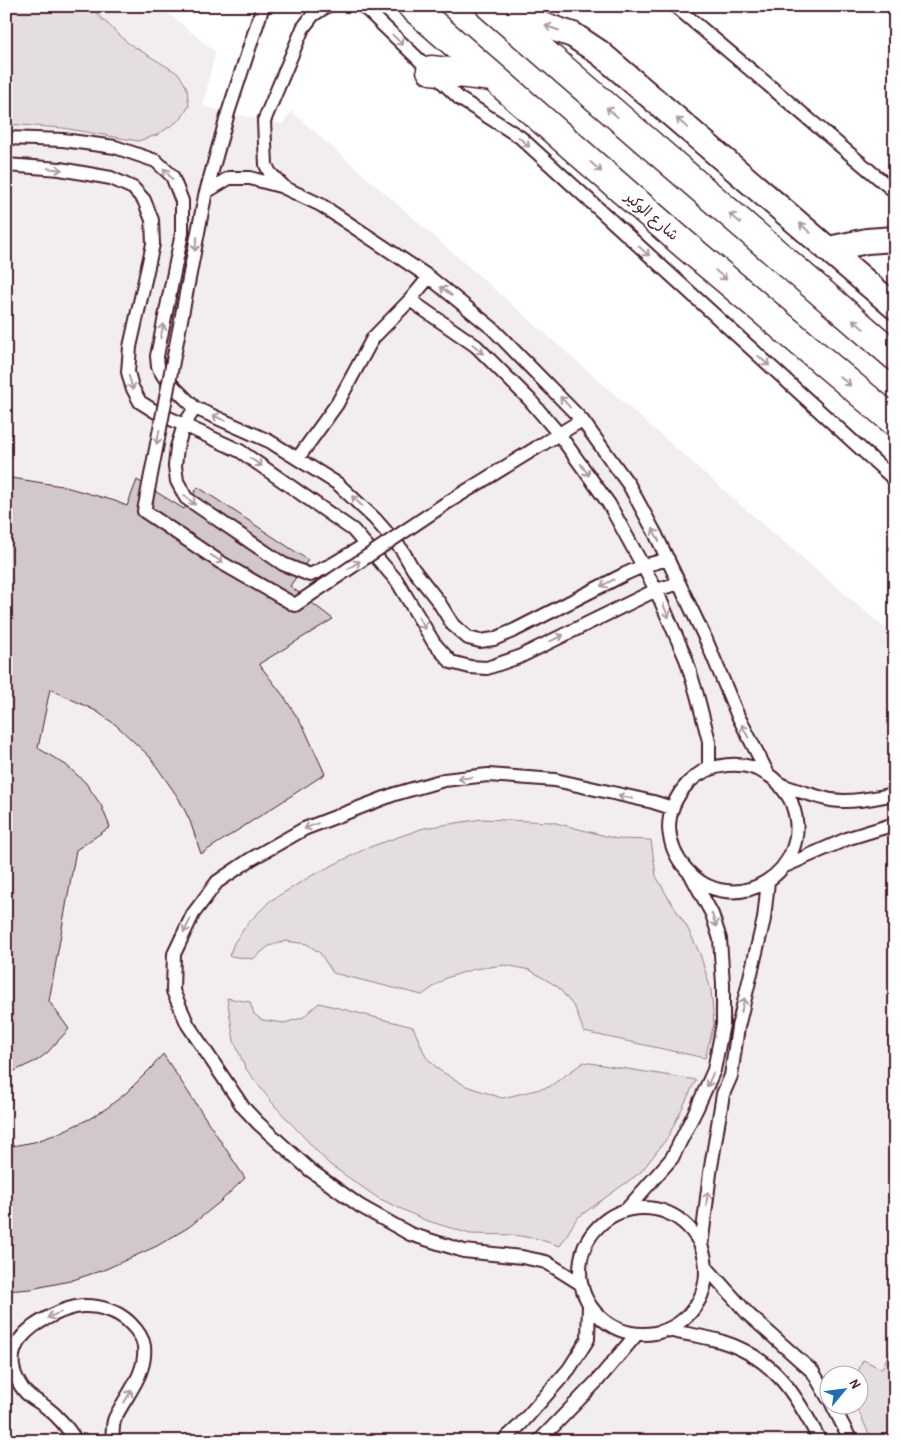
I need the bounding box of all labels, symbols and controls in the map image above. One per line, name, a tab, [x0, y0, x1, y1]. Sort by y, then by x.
one-way arrow	[544, 22, 560, 32]
one-way arrow	[392, 34, 405, 46]
one-way arrow	[606, 107, 619, 118]
one-way arrow	[675, 117, 688, 128]
one-way arrow	[517, 136, 530, 147]
one-way arrow	[589, 161, 602, 172]
one-way arrow	[47, 164, 63, 173]
one-way arrow	[163, 168, 174, 181]
street label: شارع الوكير	[619, 185, 684, 245]
one-way arrow	[729, 213, 742, 224]
one-way arrow	[799, 223, 812, 234]
one-way arrow	[191, 235, 200, 251]
one-way arrow	[638, 245, 651, 257]
one-way arrow	[715, 270, 728, 281]
one-way arrow	[439, 286, 453, 296]
one-way arrow	[851, 319, 864, 330]
one-way arrow	[158, 323, 167, 339]
one-way arrow	[471, 343, 484, 355]
one-way arrow	[758, 355, 770, 367]
one-way arrow	[127, 374, 137, 390]
one-way arrow	[839, 375, 852, 386]
one-way arrow	[559, 395, 571, 408]
one-way arrow	[212, 413, 227, 423]
one-way arrow	[153, 429, 163, 445]
one-way arrow	[249, 457, 263, 468]
one-way arrow	[580, 463, 590, 477]
one-way arrow	[184, 494, 197, 505]
one-way arrow	[351, 495, 363, 507]
one-way arrow	[651, 528, 661, 543]
one-way arrow	[209, 555, 223, 565]
one-way arrow	[347, 560, 361, 570]
one-way arrow	[599, 578, 614, 588]
one-way arrow	[661, 603, 671, 618]
one-way arrow	[417, 615, 427, 629]
one-way arrow	[550, 633, 565, 643]
one-way arrow	[740, 724, 749, 739]
one-way arrow	[457, 773, 473, 783]
one-way arrow	[618, 792, 634, 801]
one-way arrow	[303, 823, 318, 832]
one-way arrow	[710, 912, 719, 927]
one-way arrow	[182, 918, 191, 933]
one-way arrow	[739, 998, 748, 1014]
one-way arrow	[704, 1072, 714, 1087]
one-way arrow	[702, 1191, 712, 1207]
one-way arrow	[47, 1310, 62, 1320]
north arrow	[818, 1364, 868, 1414]
text: N	[846, 1376, 866, 1392]
one-way arrow	[123, 1389, 133, 1403]

